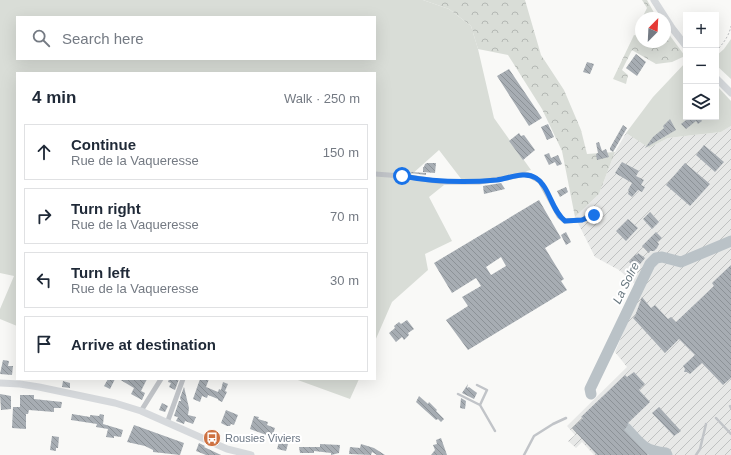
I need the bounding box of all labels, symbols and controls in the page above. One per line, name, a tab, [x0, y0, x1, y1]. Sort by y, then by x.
north arrow	[635, 12, 671, 48]
map controls	[683, 12, 719, 120]
button: +	[683, 12, 719, 48]
search box	[16, 16, 376, 60]
icon: search	[30, 27, 52, 49]
text: Search here	[62, 30, 144, 47]
button: −	[683, 48, 719, 84]
button: layers	[683, 84, 719, 120]
text: 4 min	[32, 88, 76, 107]
text: Walk · 250 m	[284, 91, 360, 106]
text: Continue	[71, 136, 136, 153]
icon: ahead	[33, 141, 55, 163]
text: 150 m	[323, 145, 359, 160]
text: Rue de la Vaqueresse	[71, 153, 199, 168]
route start	[393, 167, 411, 185]
text: Turn right	[71, 200, 141, 217]
icon: right	[33, 205, 55, 227]
route end	[585, 206, 603, 224]
text: 70 m	[330, 209, 359, 224]
text: Rue de la Vaqueresse	[71, 217, 199, 232]
water label: La Solre	[610, 260, 642, 306]
text: Turn left	[71, 264, 130, 281]
icon: left	[33, 269, 55, 291]
text: 30 m	[330, 273, 359, 288]
text: Rue de la Vaqueresse	[71, 281, 199, 296]
icon: arrive	[33, 333, 55, 355]
text: Arrive at destination	[71, 336, 216, 353]
bus stop icon: Rousies Viviers	[202, 428, 222, 448]
place label: Rousies Viviers	[225, 432, 301, 444]

